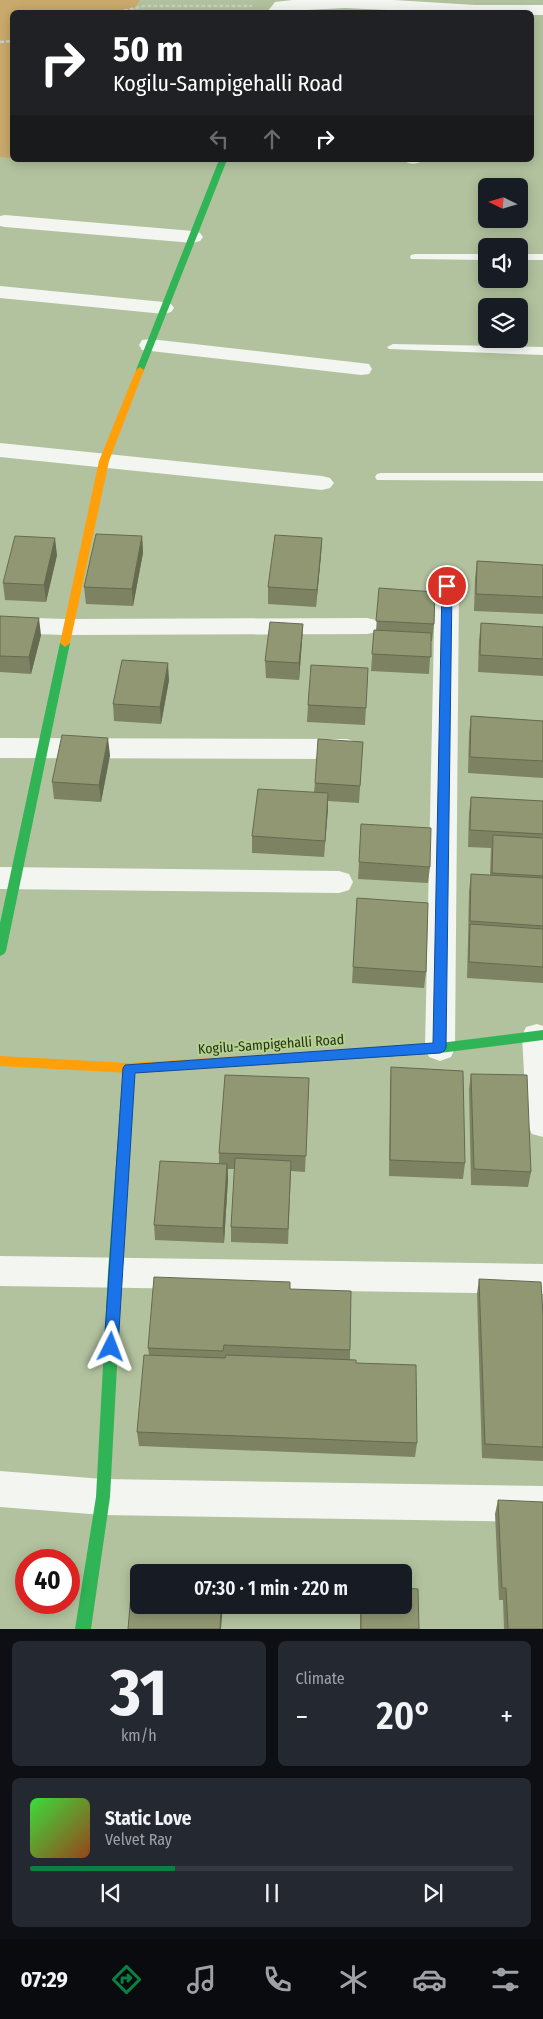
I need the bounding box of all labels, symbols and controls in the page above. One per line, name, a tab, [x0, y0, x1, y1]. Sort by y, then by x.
text: 50 m	[113, 28, 183, 70]
icon: right	[30, 30, 95, 95]
text: Kogilu-Sampigehalli Road	[113, 70, 343, 97]
icon: left	[205, 125, 233, 153]
icon: ahead	[258, 125, 286, 153]
icon: right	[311, 125, 339, 153]
north arrow	[478, 178, 528, 228]
map controls	[478, 178, 528, 348]
button: sound	[478, 238, 528, 288]
button: layers	[478, 298, 528, 348]
pin	[426, 565, 468, 607]
icon: arrive	[433, 572, 461, 600]
street label: Kogilu-Sampigehalli Road	[197, 1031, 345, 1058]
position arrow	[84, 1320, 136, 1372]
speed limit sign: 40	[15, 1549, 80, 1614]
text: 07:30 · 1 min · 220 m	[194, 1577, 348, 1600]
text: 31	[110, 1654, 167, 1732]
text: Climate	[296, 1669, 345, 1688]
text: 20°	[376, 1693, 432, 1739]
text: −	[296, 1700, 308, 1733]
text: +	[500, 1700, 513, 1733]
text: km/h	[121, 1726, 157, 1745]
text: Static Love	[105, 1807, 192, 1830]
text: Velvet Ray	[105, 1830, 172, 1849]
icon: previous	[97, 1879, 125, 1907]
icon: pause	[258, 1879, 286, 1907]
icon: next	[419, 1879, 447, 1907]
icon: directions	[109, 1962, 144, 1997]
icon: music	[184, 1962, 219, 1997]
icon: phone	[260, 1962, 295, 1997]
icon: climate	[336, 1962, 371, 1997]
icon: car	[412, 1962, 447, 1997]
icon: filters	[488, 1962, 523, 1997]
text: 07:29	[20, 1966, 68, 1993]

